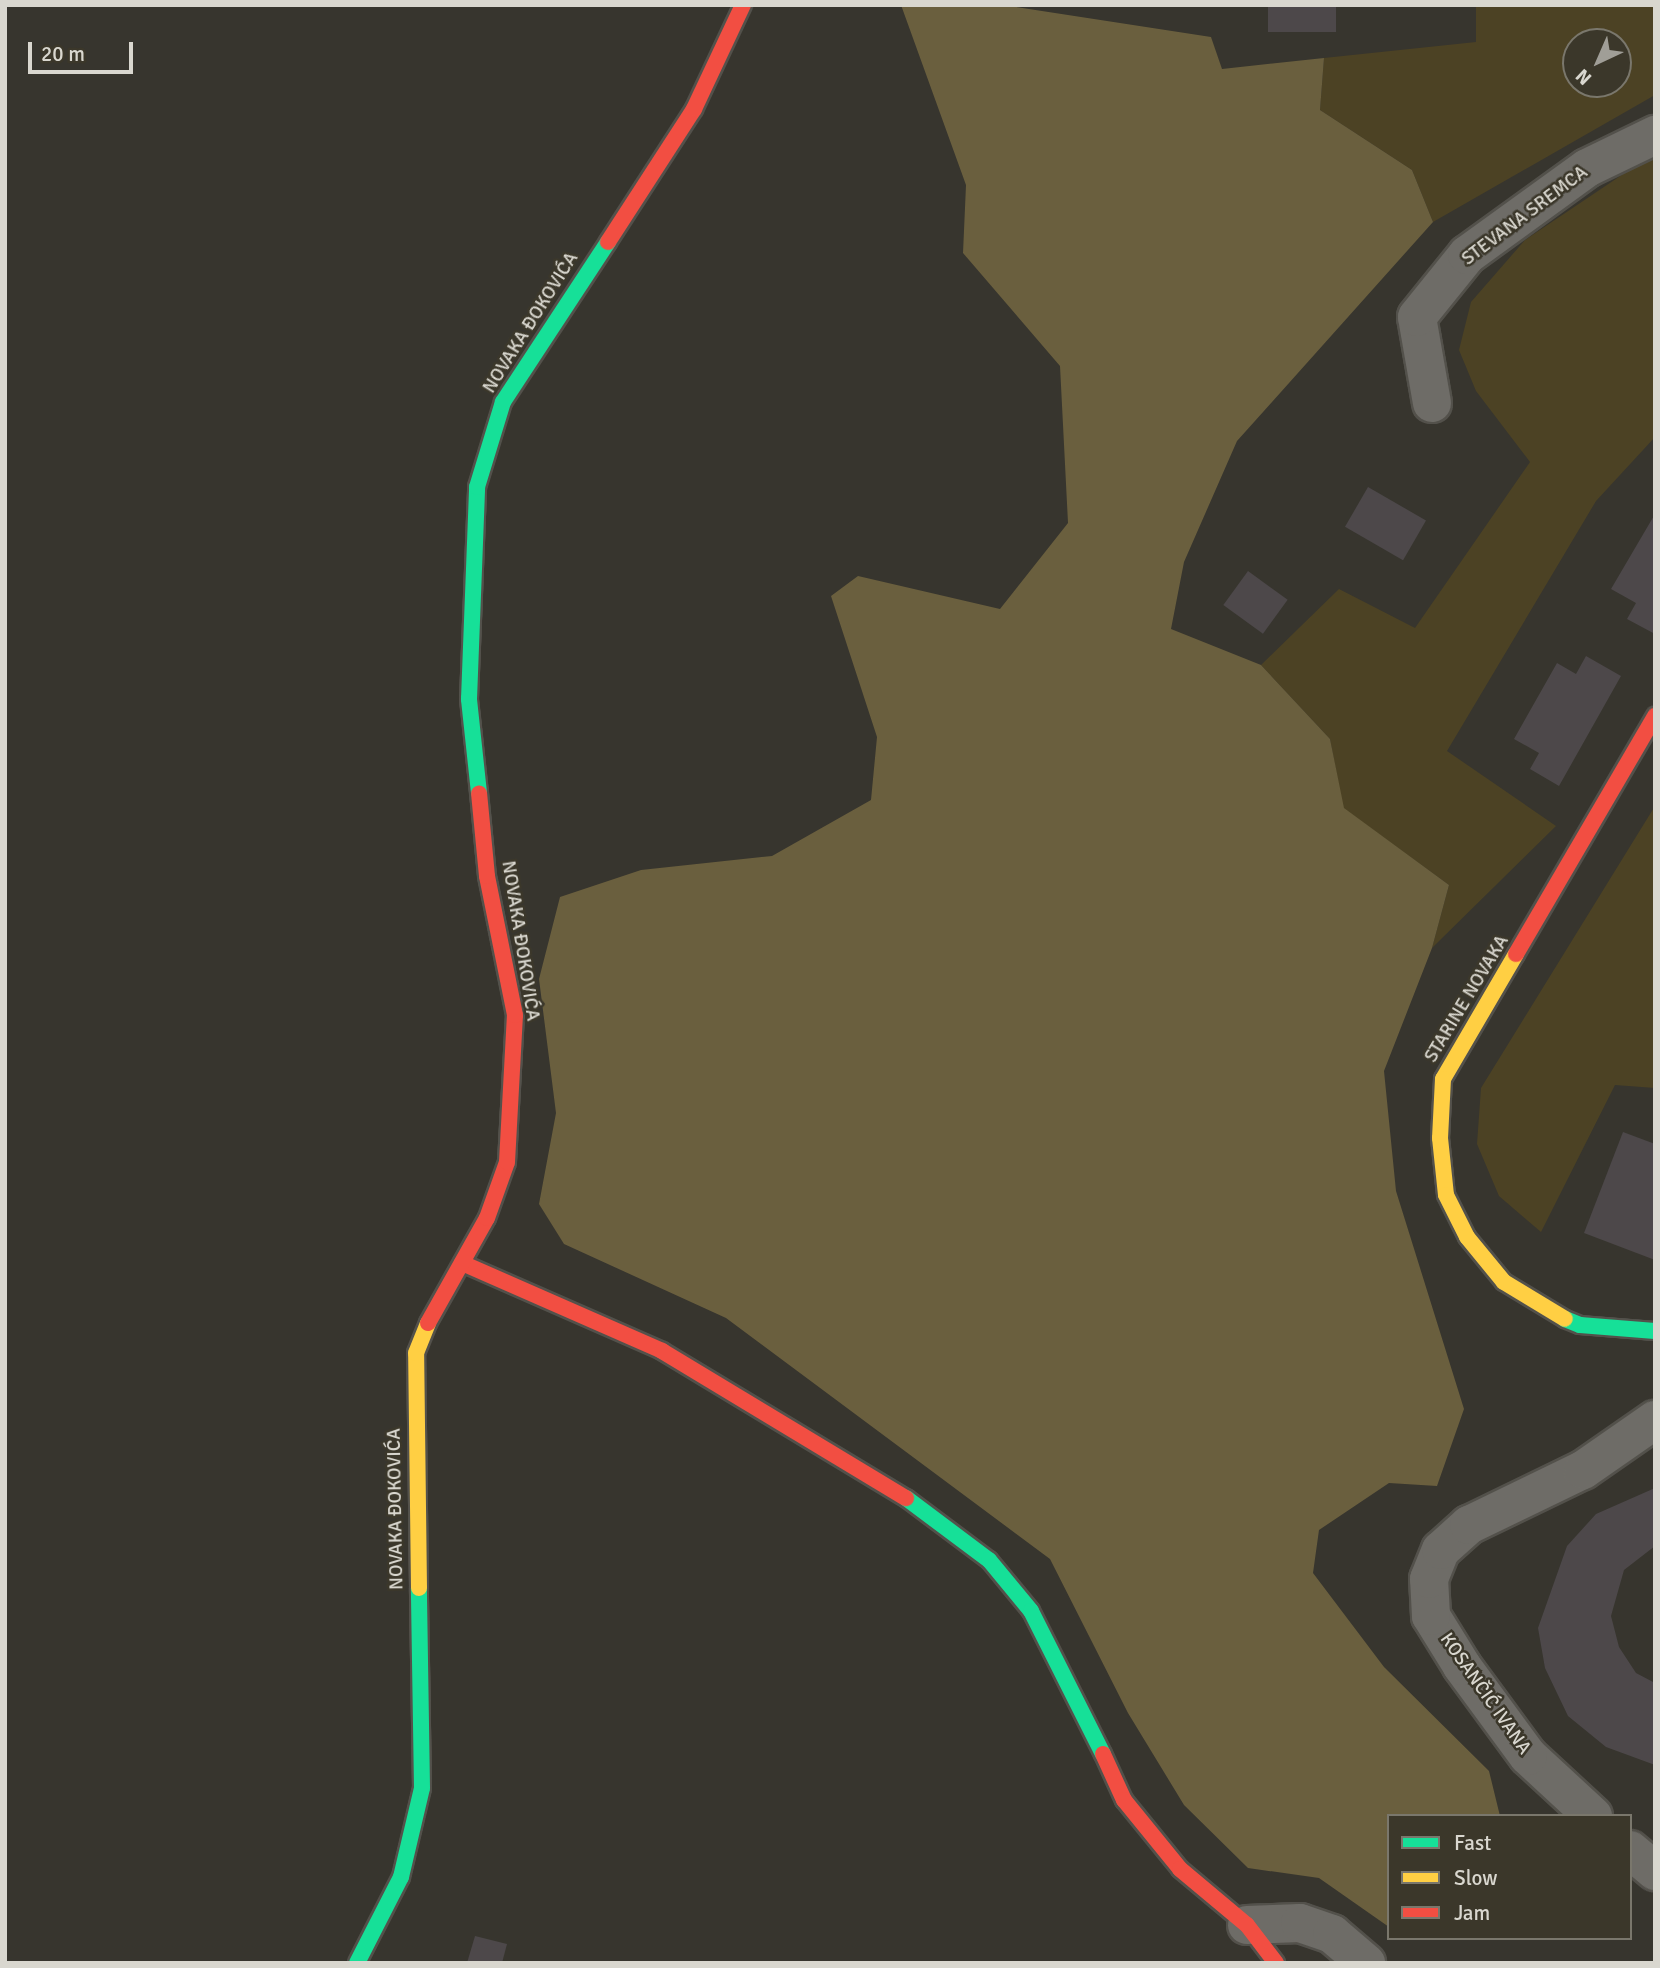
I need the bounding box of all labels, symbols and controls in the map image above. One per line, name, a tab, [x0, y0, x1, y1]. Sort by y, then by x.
scale bar	[32, 28, 136, 72]
north arrow	[1562, 28, 1632, 98]
text: 20 m	[41, 41, 85, 67]
text: N	[1571, 63, 1597, 90]
street label: STEVANA SREMCA	[1458, 161, 1592, 271]
street label: NOVAKA ÐOKOVIĆA	[478, 248, 584, 398]
street label: NOVAKA ÐOKOVIĆA	[496, 859, 544, 1023]
street label: STARINE NOVAKA	[1420, 931, 1514, 1067]
street label: NOVAKA ÐOKOVIĆA	[383, 1428, 409, 1590]
street label: KOSANČIĆ IVANA	[1435, 1629, 1535, 1759]
legend	[1387, 1814, 1632, 1940]
text: Fast	[1454, 1830, 1491, 1856]
text: Slow	[1454, 1865, 1498, 1891]
text: Jam	[1454, 1900, 1490, 1926]

